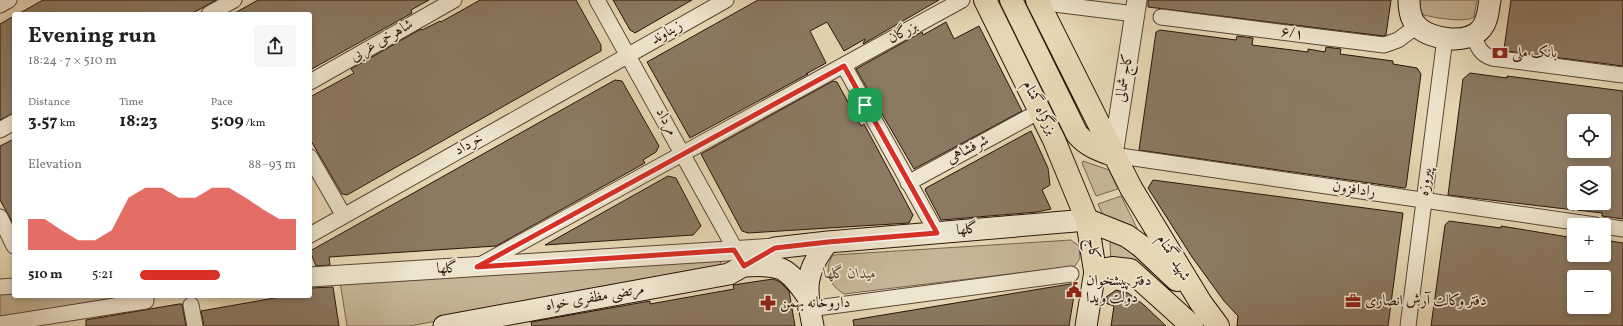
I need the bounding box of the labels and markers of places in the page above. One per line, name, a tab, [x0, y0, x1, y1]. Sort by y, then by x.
place label: بانک ملی	[1512, 43, 1557, 64]
bank icon: بانک ملی	[1491, 44, 1509, 62]
pin	[848, 88, 882, 122]
place label: دفتر پیشخوان دولت ویدا	[1086, 271, 1151, 309]
public building icon: دفتر پیشخوان دولت ویدا	[1065, 281, 1083, 299]
place label: دفتر وکالت آرش انصاری	[1365, 291, 1487, 312]
office icon: دفتر وکالت آرش انصاری	[1344, 292, 1362, 310]
place label: داروخانه بهمن	[780, 293, 850, 314]
pharmacy icon: داروخانه بهمن	[759, 294, 777, 312]

